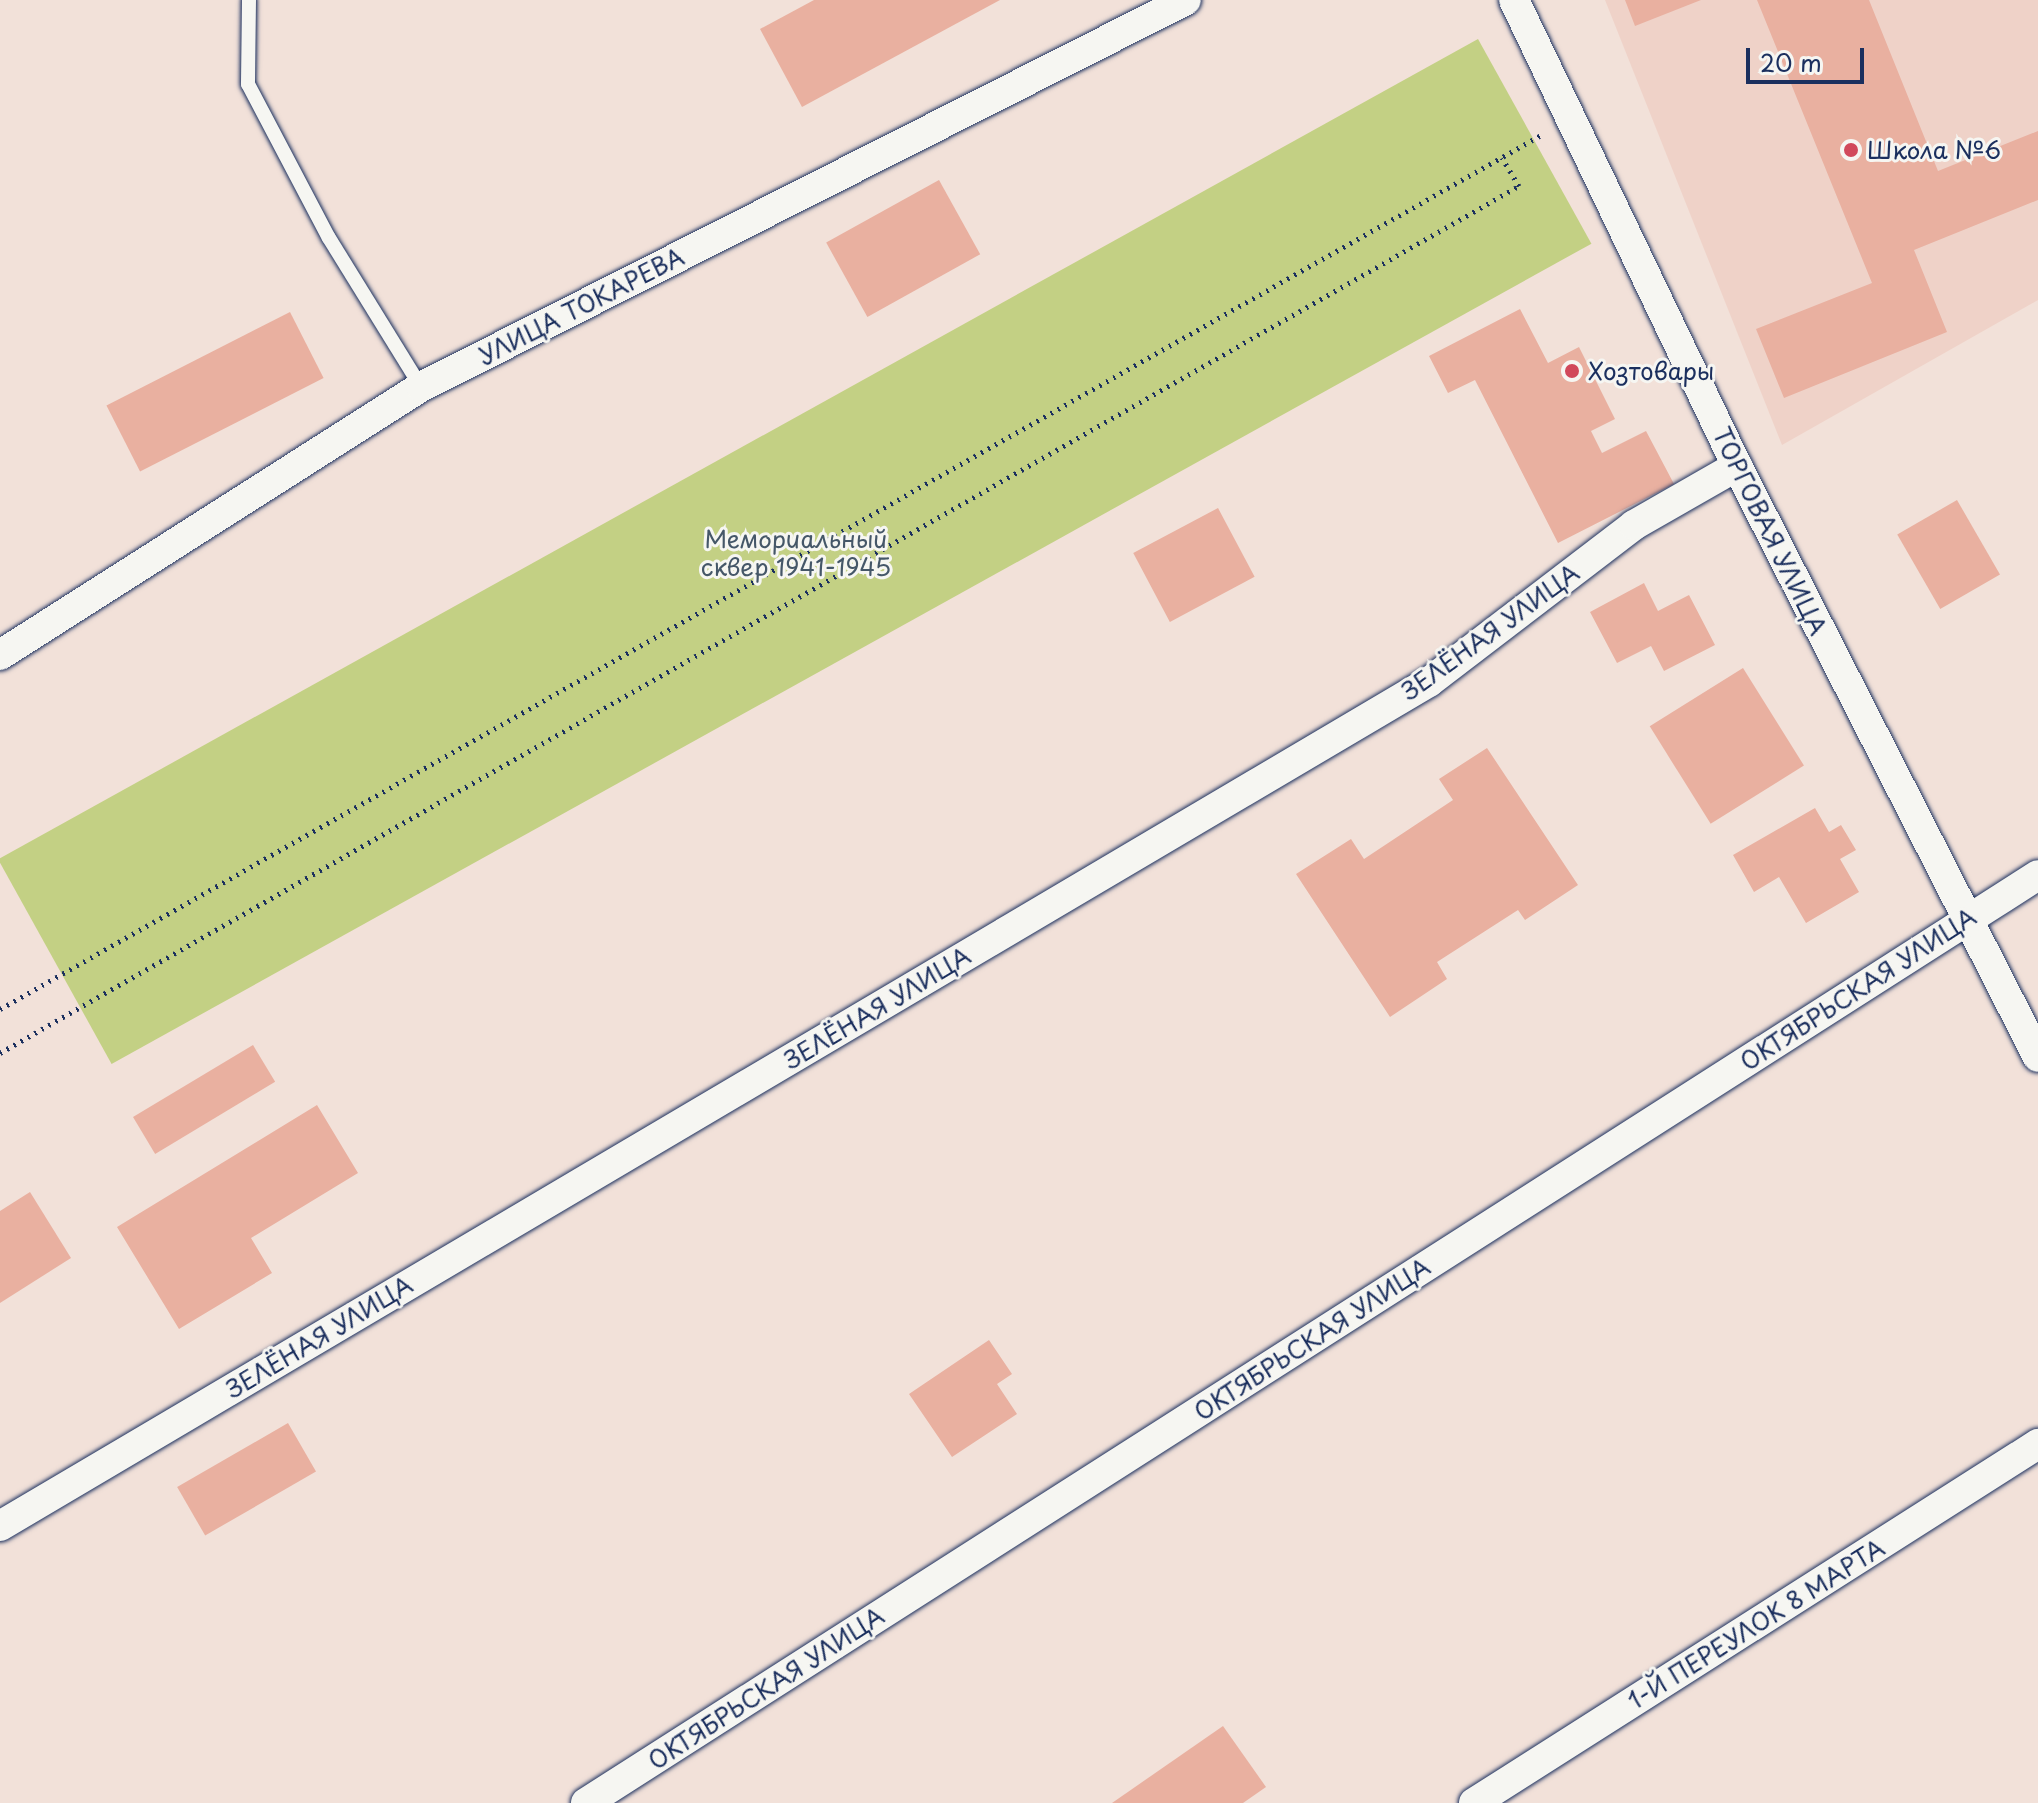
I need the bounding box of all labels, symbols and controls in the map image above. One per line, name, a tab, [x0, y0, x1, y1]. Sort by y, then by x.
scale bar	[1750, 32, 1868, 82]
text: 20 m	[1760, 44, 1822, 80]
place label: Школа №6	[1867, 136, 2002, 164]
marker: Школа №6	[1842, 141, 1860, 159]
street label: УЛИЦА ТОКАРЕВА	[472, 241, 690, 371]
place label: Хозтовары	[1588, 357, 1714, 385]
marker: Хозтовары	[1563, 362, 1581, 380]
street label: ТОРГОВАЯ УЛИЦА	[1707, 423, 1833, 639]
park label: Мемориальный сквер 1941-1945	[701, 525, 891, 581]
street label: ЗЕЛЁНАЯ УЛИЦА	[1396, 558, 1584, 706]
street label: ОКТЯБРЬСКАЯ УЛИЦА	[1735, 902, 1981, 1076]
street label: ЗЕЛЁНАЯ УЛИЦА	[779, 941, 975, 1075]
street label: ОКТЯБРЬСКАЯ УЛИЦА	[1189, 1252, 1435, 1426]
street label: ЗЕЛЁНАЯ УЛИЦА	[221, 1270, 417, 1404]
street label: 1-Й ПЕРЕУЛОК 8 МАРТА	[1621, 1532, 1891, 1716]
street label: ОКТЯБРЬСКАЯ УЛИЦА	[643, 1601, 889, 1775]

